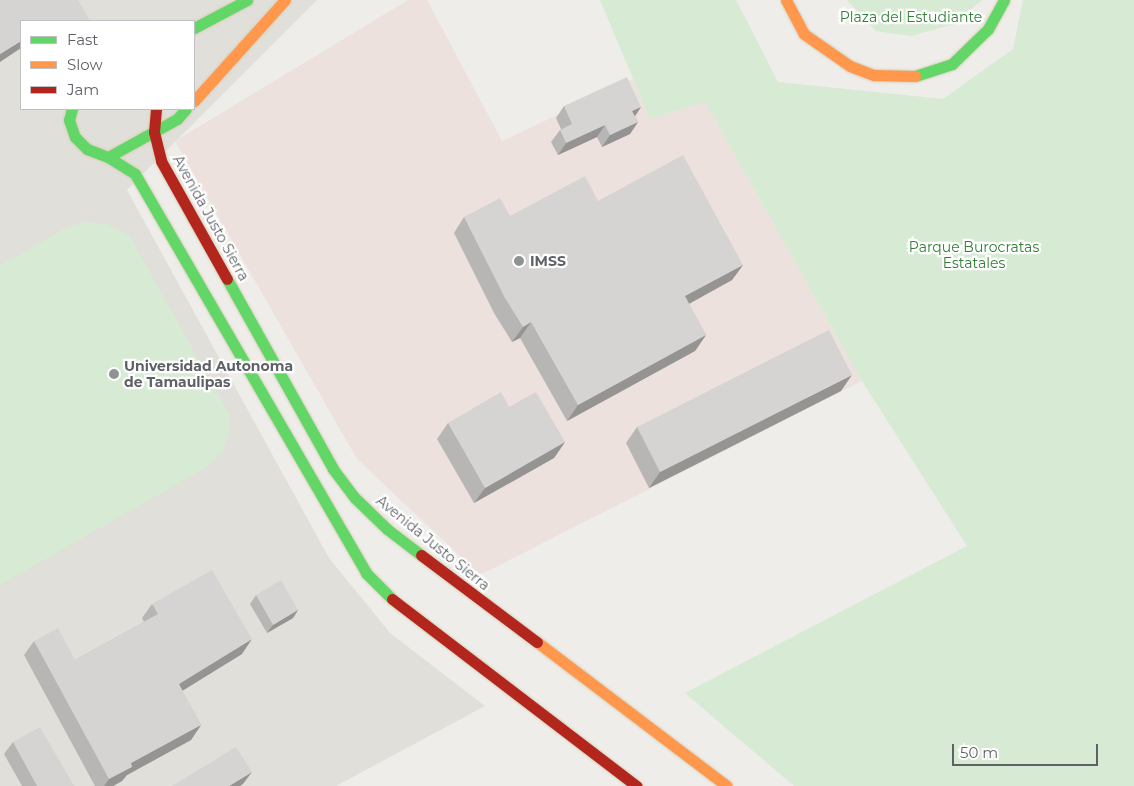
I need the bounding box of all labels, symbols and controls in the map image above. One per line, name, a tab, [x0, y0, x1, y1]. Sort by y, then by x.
park label: Plaza del Estudiante	[840, 9, 982, 25]
legend	[20, 20, 195, 110]
text: Fast	[67, 30, 98, 49]
text: Slow	[67, 55, 103, 74]
text: Jam	[67, 80, 99, 99]
street label: Avenida Justo Sierra	[169, 152, 253, 284]
park label: Parque Burocratas Estatales	[909, 239, 1039, 272]
place label: IMSS	[530, 253, 566, 269]
marker: IMSS	[512, 254, 526, 268]
place label: Universidad Autonoma de Tamaulipas	[124, 358, 293, 391]
marker: Universidad Autonoma de Tamaulipas	[108, 368, 120, 380]
street label: Avenida Justo Sierra	[373, 492, 493, 594]
scale bar	[954, 734, 1100, 766]
text: 50 m	[960, 743, 998, 762]

